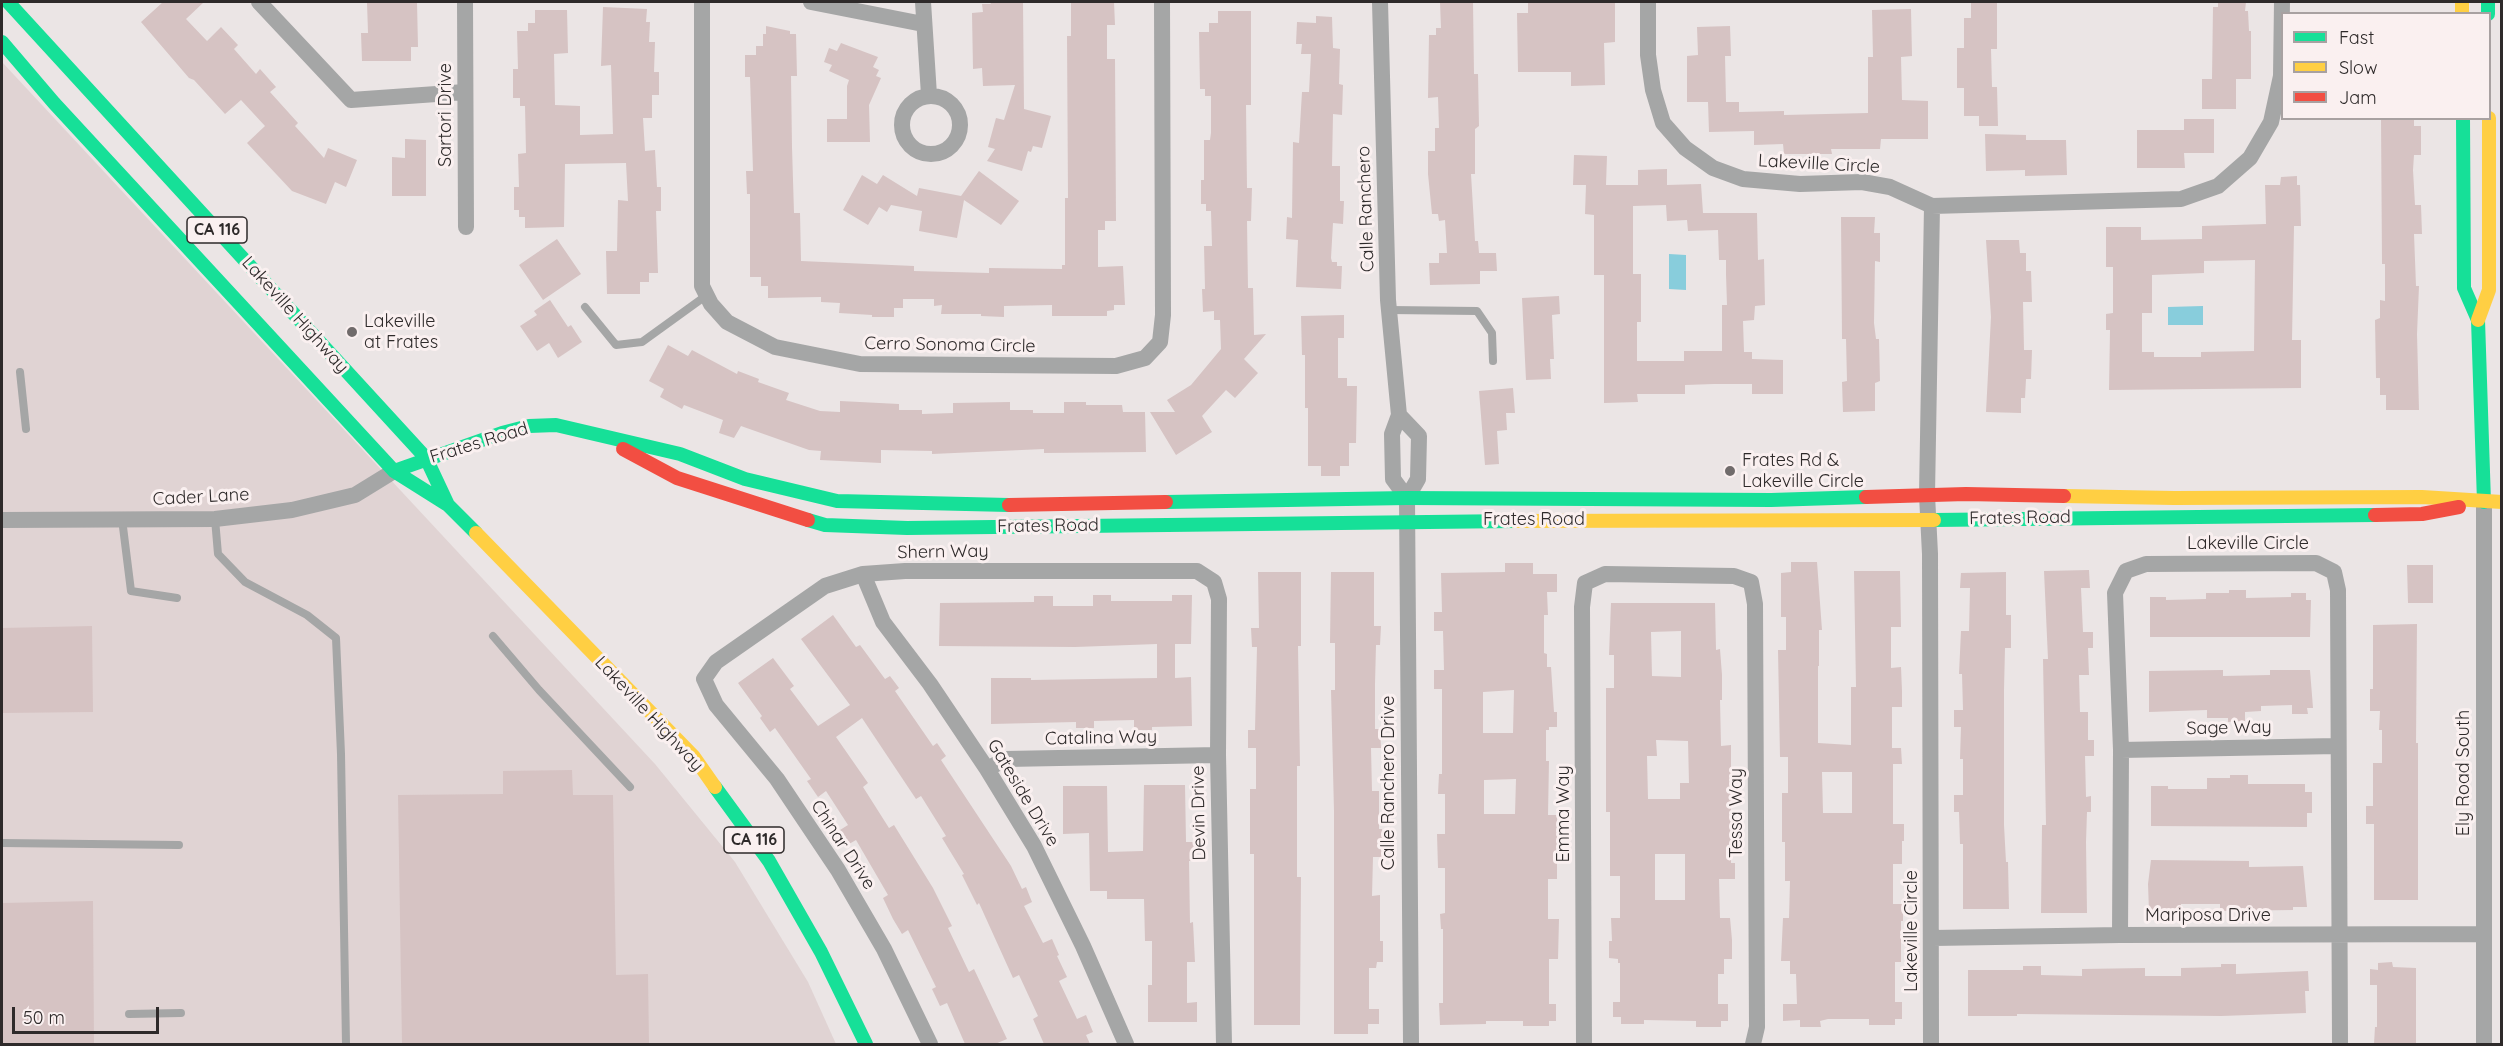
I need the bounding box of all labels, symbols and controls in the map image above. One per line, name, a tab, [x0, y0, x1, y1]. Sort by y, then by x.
legend	[2281, 12, 2491, 120]
text: Fast	[2339, 26, 2374, 49]
text: Slow	[2339, 56, 2377, 79]
street label: Sartori Drive	[435, 63, 457, 167]
text: Jam	[2339, 86, 2377, 109]
street label: Calle Ranchero	[1353, 145, 1379, 273]
street label: Lakeville Circle	[1758, 150, 1880, 178]
road number: CA 116	[187, 217, 247, 243]
street label: Lakeville Highway	[237, 252, 353, 378]
place label: Lakeville at Frates	[364, 311, 438, 354]
marker: Lakeville at Frates	[345, 325, 359, 339]
street label: Cerro Sonoma Circle	[864, 333, 1036, 357]
street label: Frates Road	[427, 418, 531, 468]
place label: Frates Rd & Lakeville Circle	[1742, 450, 1864, 492]
marker: Frates Rd & Lakeville Circle	[1723, 464, 1737, 478]
street label: Cader Lane	[152, 484, 250, 510]
street label: Frates Road	[1969, 506, 2071, 530]
street label: Frates Road	[1483, 509, 1585, 531]
street label: Frates Road	[997, 514, 1099, 538]
street label: Lakeville Circle	[2187, 533, 2309, 555]
street label: Shern Way	[897, 540, 989, 564]
street label: Lakeville Highway	[590, 652, 708, 776]
street label: Calle Ranchero Drive	[1378, 696, 1400, 870]
street label: Ely Road South	[2453, 710, 2475, 836]
street label: Sage Way	[2186, 716, 2272, 740]
street label: Catalina Way	[1045, 726, 1157, 750]
street label: Gateside Drive	[982, 735, 1064, 851]
street label: Devin Drive	[1187, 765, 1211, 861]
street label: Emma Way	[1553, 765, 1575, 863]
street label: Tessa Way	[1726, 768, 1748, 858]
street label: Chinar Drive	[806, 796, 880, 894]
road number: CA 116	[724, 827, 784, 853]
street label: Lakeville Circle	[1901, 870, 1923, 992]
street label: Mariposa Drive	[2145, 905, 2271, 927]
scale bar	[15, 995, 162, 1033]
text: 50 m	[23, 1006, 65, 1029]

